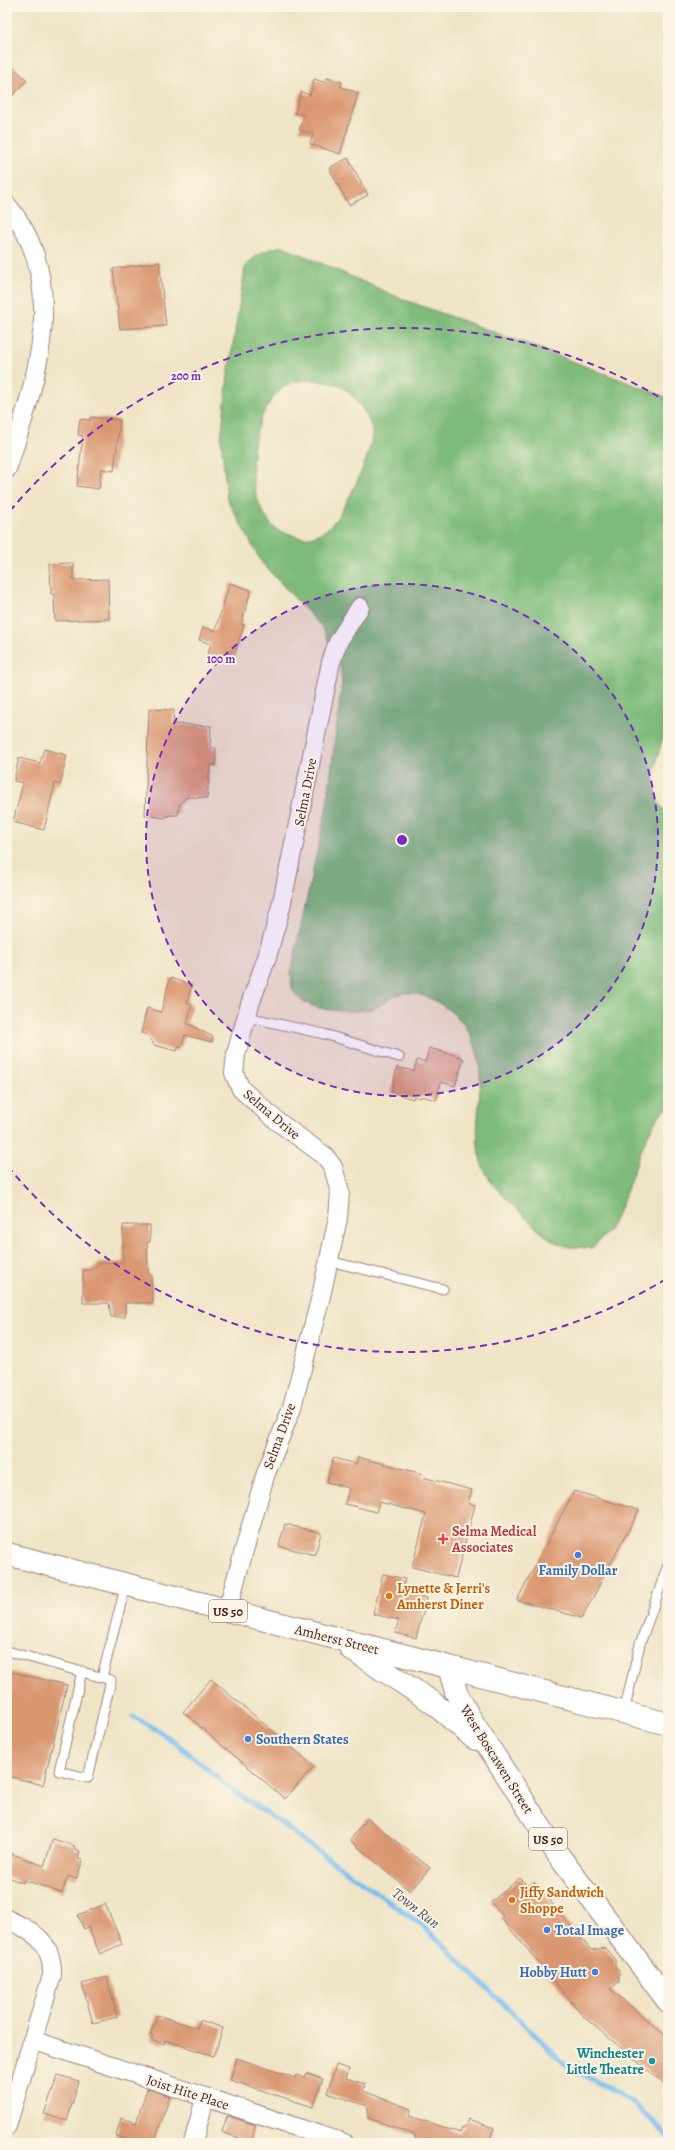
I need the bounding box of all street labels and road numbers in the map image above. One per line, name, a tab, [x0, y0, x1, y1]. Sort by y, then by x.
street label: Selma Drive	[290, 756, 321, 828]
street label: Selma Drive	[239, 1085, 304, 1144]
street label: Selma Drive	[259, 1400, 300, 1472]
road number: US 50	[209, 1600, 247, 1622]
street label: Amherst Street	[292, 1620, 381, 1659]
street label: West Boscawen Street	[455, 1700, 538, 1818]
road number: US 50	[529, 1828, 567, 1850]
street label: Joist Hite Place	[144, 2070, 232, 2115]

